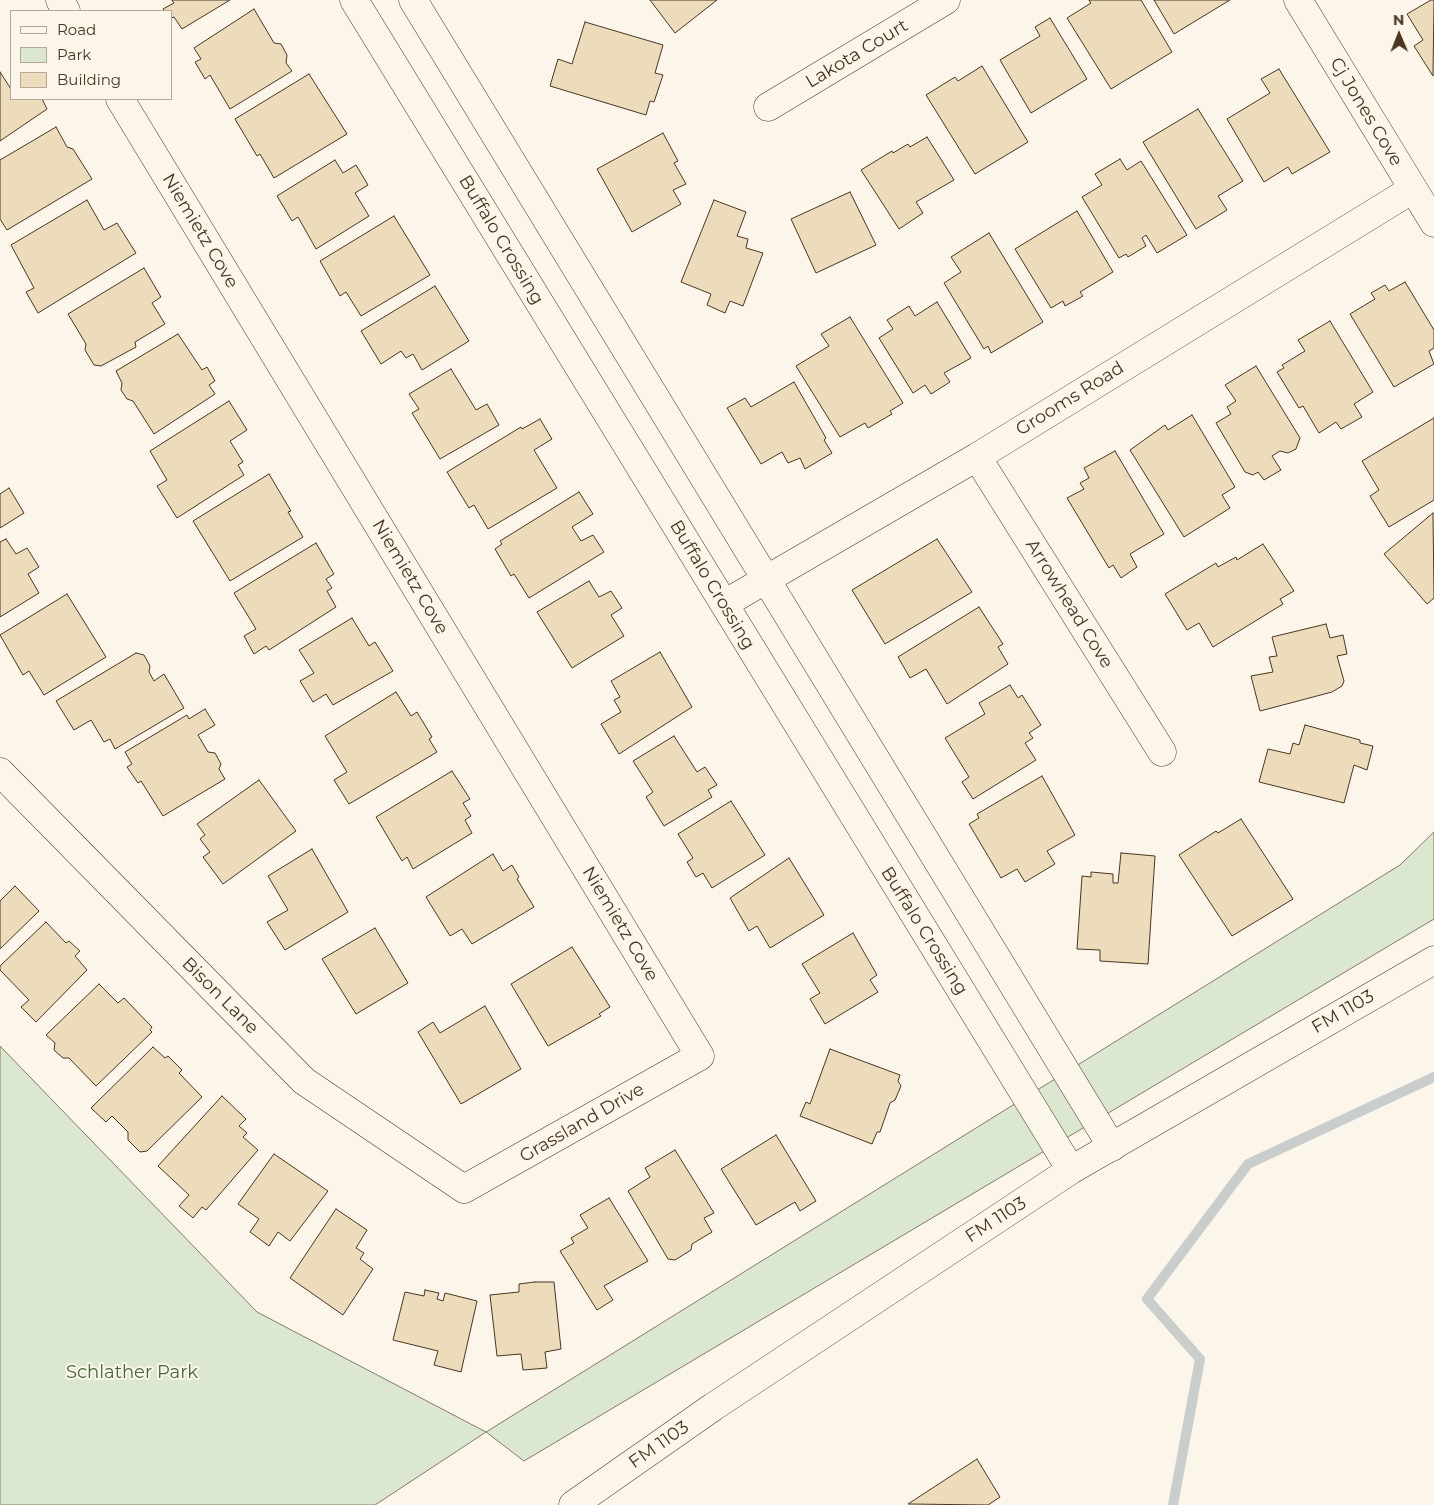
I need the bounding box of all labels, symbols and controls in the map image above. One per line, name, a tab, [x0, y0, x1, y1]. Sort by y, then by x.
legend	[10, 10, 172, 100]
north arrow	[1374, 10, 1424, 60]
text: N	[1393, 11, 1405, 29]
street label: Lakota Court	[802, 15, 912, 93]
text: Road	[57, 20, 96, 39]
text: Park	[57, 45, 91, 64]
street label: Cj Jones Cove	[1325, 54, 1407, 170]
text: Building	[57, 70, 121, 89]
street label: Niemietz Cove	[157, 170, 243, 292]
street label: Buffalo Crossing	[454, 171, 548, 309]
street label: Grooms Road	[1012, 357, 1128, 441]
street label: Niemietz Cove	[367, 516, 453, 638]
street label: Buffalo Crossing	[665, 516, 759, 654]
street label: Arrowhead Cove	[1021, 536, 1117, 672]
street label: Niemietz Cove	[577, 863, 663, 985]
street label: Buffalo Crossing	[876, 863, 972, 999]
street label: Bison Lane	[177, 953, 263, 1039]
street label: FM 1103	[1308, 986, 1378, 1038]
street label: Grassland Drive	[516, 1079, 648, 1167]
street label: FM 1103	[962, 1192, 1030, 1248]
park label: Schlather Park	[66, 1362, 198, 1384]
street label: FM 1103	[625, 1417, 693, 1473]

